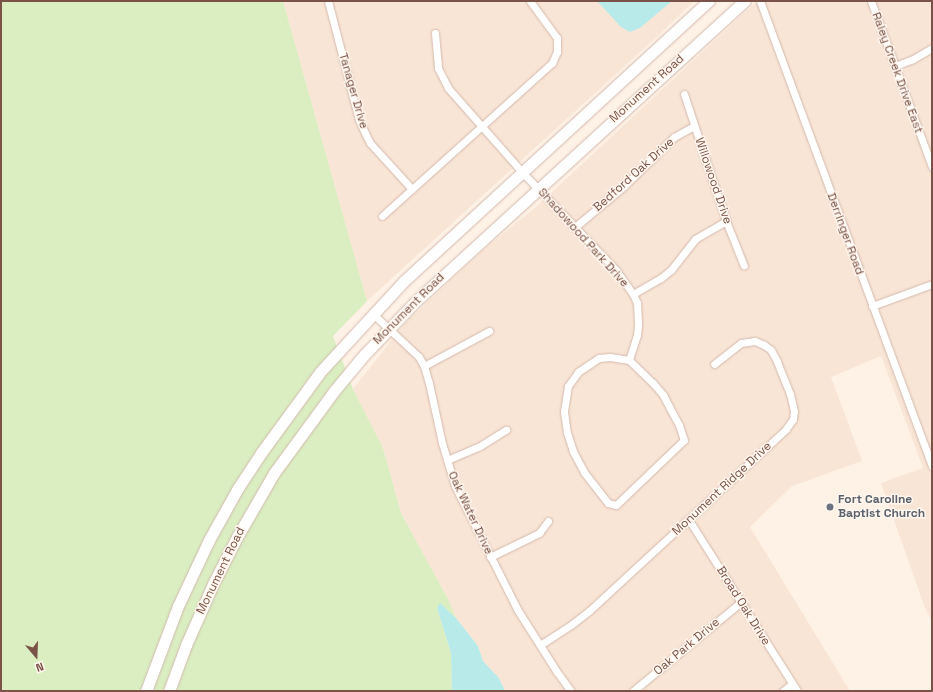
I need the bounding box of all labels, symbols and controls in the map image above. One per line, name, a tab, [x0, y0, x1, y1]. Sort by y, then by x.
street label: Raley Creek Drive East	[868, 10, 926, 136]
street label: Tanager Drive	[335, 51, 371, 131]
street label: Monument Road	[607, 52, 687, 126]
street label: Bedford Oak Drive	[591, 135, 677, 215]
street label: Willowood Drive	[691, 136, 735, 226]
street label: Shadowood Park Drive	[535, 185, 631, 291]
street label: Derringer Road	[823, 191, 867, 277]
street label: Monument Road	[370, 270, 448, 348]
street label: Monument Ridge Drive	[669, 439, 775, 539]
street label: Oak Water Drive	[444, 469, 496, 557]
place label: Fort Caroline Baptist Church	[838, 493, 925, 521]
marker: Fort Caroline Baptist Church	[825, 502, 835, 512]
street label: Monument Road	[194, 525, 248, 617]
street label: Broad Oak Drive	[713, 564, 773, 648]
street label: Oak Park Drive	[651, 615, 723, 679]
north arrow	[16, 636, 56, 676]
text: N	[34, 660, 46, 675]

